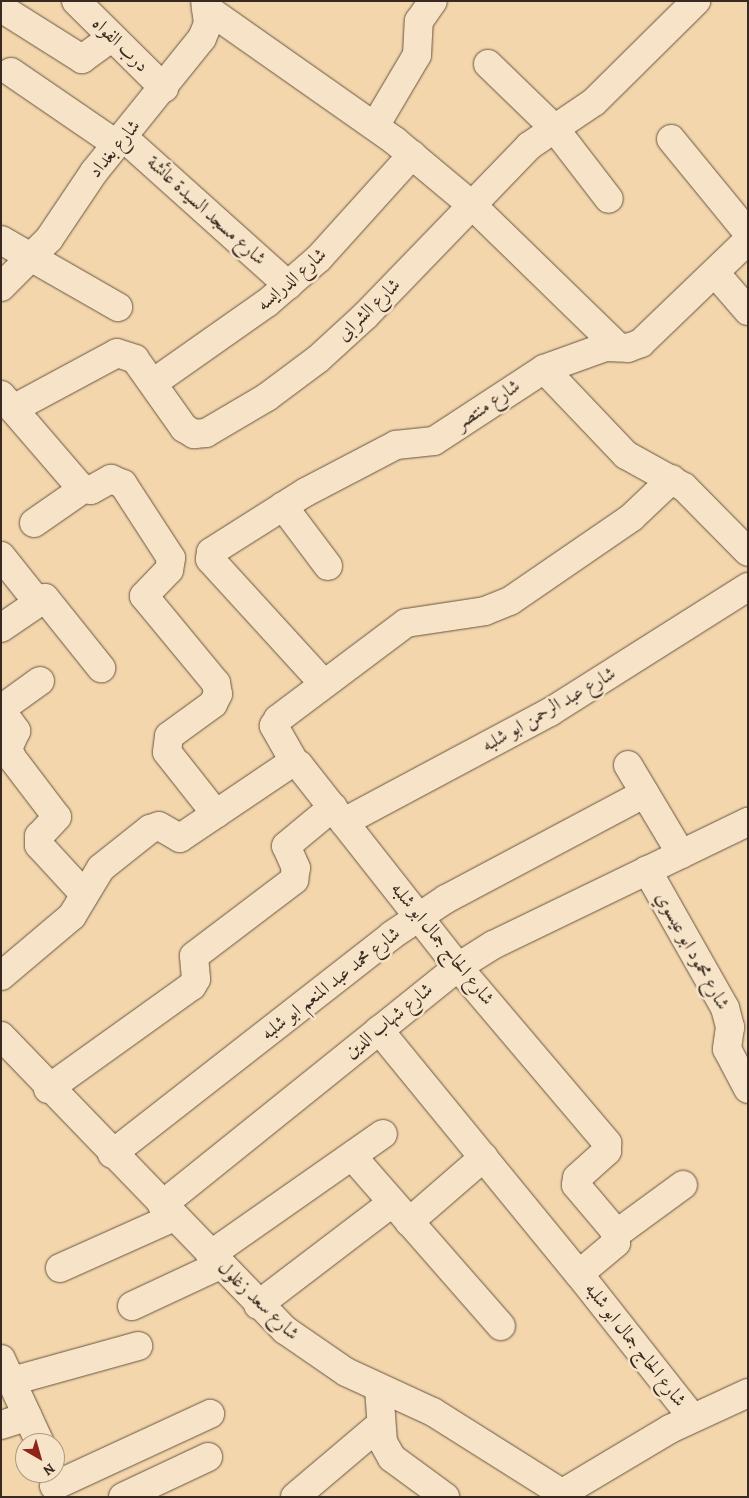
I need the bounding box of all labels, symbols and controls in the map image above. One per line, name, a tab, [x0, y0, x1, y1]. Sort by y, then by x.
street label: درب الفواه	[87, 13, 153, 77]
street label: شارع بغداد	[84, 115, 146, 183]
street label: شارع مسجد السيدة عائشة	[142, 151, 270, 271]
street label: شارع الدرايسه	[252, 243, 332, 317]
street label: شارع الشرابى	[332, 274, 406, 346]
street label: شارع منتصر	[451, 375, 525, 435]
street label: شارع عبد الرحمن ابو شلبه	[478, 662, 620, 758]
street label: شارع الحاج جمال ابو شلبه	[386, 878, 498, 1010]
street label: شارع محمود ابو عيسوي	[650, 888, 734, 1014]
street label: شارع محمد عبد المنعم ابو شلبه	[257, 923, 405, 1045]
street label: شارع شهاب الدين	[340, 978, 438, 1064]
street label: شارع سعد زغلول	[212, 1256, 304, 1346]
street label: شارع الحاج جمال ابو شلبه	[579, 1278, 691, 1412]
north arrow	[15, 1433, 65, 1483]
text: N	[39, 1459, 59, 1480]

